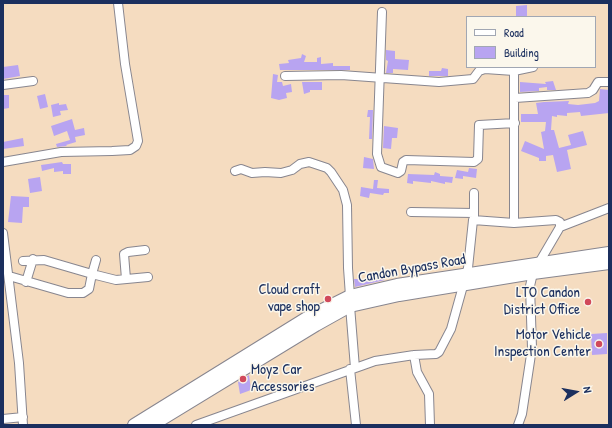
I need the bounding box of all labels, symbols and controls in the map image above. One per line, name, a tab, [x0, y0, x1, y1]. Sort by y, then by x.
legend	[466, 16, 596, 68]
text: Road	[504, 24, 524, 41]
text: Building	[504, 44, 539, 61]
street label: Candon Bypass Road	[357, 251, 467, 287]
place label: Cloud craft vape shop	[258, 281, 320, 316]
place label: LTO Candon District Office	[504, 284, 580, 319]
marker: Cloud craft vape shop	[323, 294, 333, 304]
marker: LTO Candon District Office	[583, 297, 593, 307]
place label: Motor Vehicle Inspection Center	[494, 326, 591, 361]
marker: Motor Vehicle Inspection Center	[594, 339, 604, 349]
place label: Moyz Car Accessories	[251, 361, 314, 396]
north arrow	[556, 372, 596, 412]
marker: Moyz Car Accessories	[238, 374, 248, 384]
text: N	[580, 385, 595, 394]

